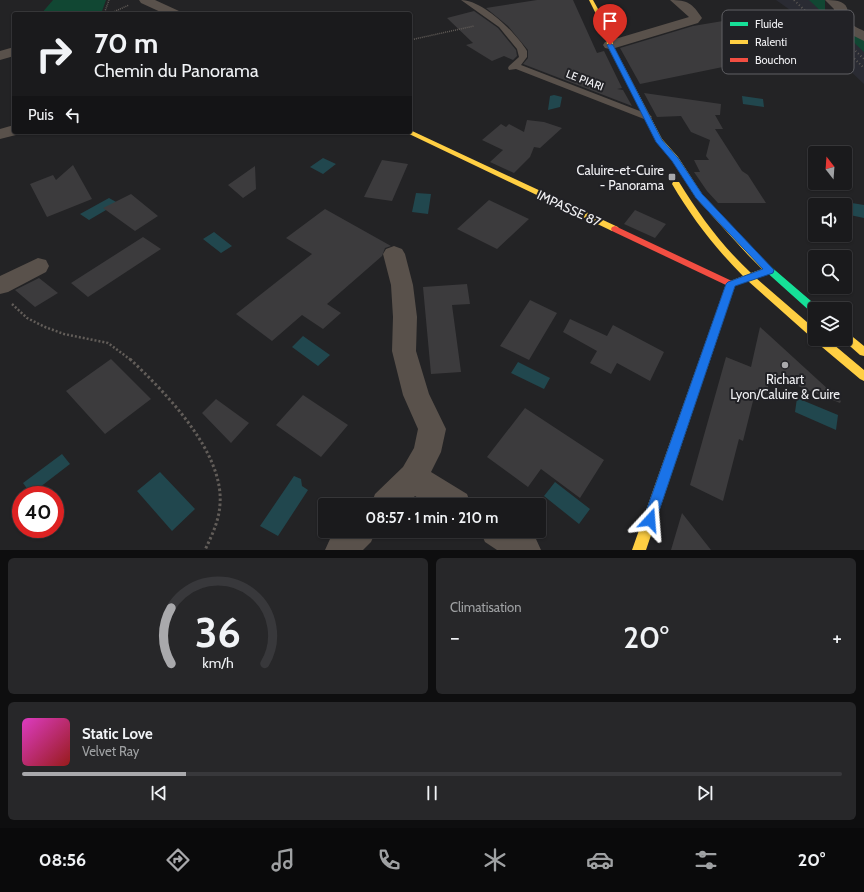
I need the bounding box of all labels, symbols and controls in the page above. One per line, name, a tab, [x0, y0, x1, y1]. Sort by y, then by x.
pin	[593, 4, 627, 45]
icon: arrive	[599, 10, 621, 32]
legend	[722, 10, 854, 74]
text: Fluide	[755, 17, 784, 31]
text: 70 m	[94, 26, 158, 60]
icon: right	[28, 28, 80, 80]
text: Ralenti	[755, 35, 787, 49]
text: Bouchon	[755, 53, 797, 67]
text: Chemin du Panorama	[94, 60, 259, 82]
street label: LE PIARI	[564, 66, 606, 94]
icon: left	[62, 104, 84, 126]
text: Puis	[28, 106, 54, 124]
north arrow	[808, 146, 852, 190]
map controls	[808, 146, 852, 346]
place label: Caluire-et-Cuire - Panorama	[576, 162, 665, 193]
marker: Caluire-et-Cuire - Panorama	[667, 172, 677, 182]
street label: IMPASSE 87	[535, 186, 604, 230]
button: sound	[808, 198, 852, 242]
button: search	[808, 250, 852, 294]
button: layers	[808, 302, 852, 346]
marker: Richart Lyon/Caluire & Cuire	[780, 360, 790, 370]
place label: Richart Lyon/Caluire & Cuire	[730, 371, 840, 402]
speed limit sign: 40	[12, 486, 64, 538]
position arrow	[629, 499, 671, 541]
text: 08:57 · 1 min · 210 m	[366, 509, 498, 527]
text: Climatisation	[450, 599, 522, 615]
text: 36	[195, 607, 241, 657]
text: 20°	[623, 619, 669, 656]
text: −	[450, 624, 460, 651]
text: +	[832, 624, 842, 651]
text: km/h	[202, 654, 234, 672]
text: Static Love	[82, 725, 153, 743]
text: Velvet Ray	[82, 743, 139, 759]
icon: previous	[148, 782, 170, 804]
icon: pause	[421, 782, 443, 804]
icon: next	[694, 782, 716, 804]
icon: directions	[164, 846, 192, 874]
icon: music	[269, 846, 297, 874]
icon: phone	[375, 846, 403, 874]
icon: climate	[481, 846, 509, 874]
icon: car	[586, 846, 614, 874]
icon: filters	[692, 846, 720, 874]
text: 08:56	[39, 849, 86, 871]
text: 20°	[798, 849, 825, 871]

